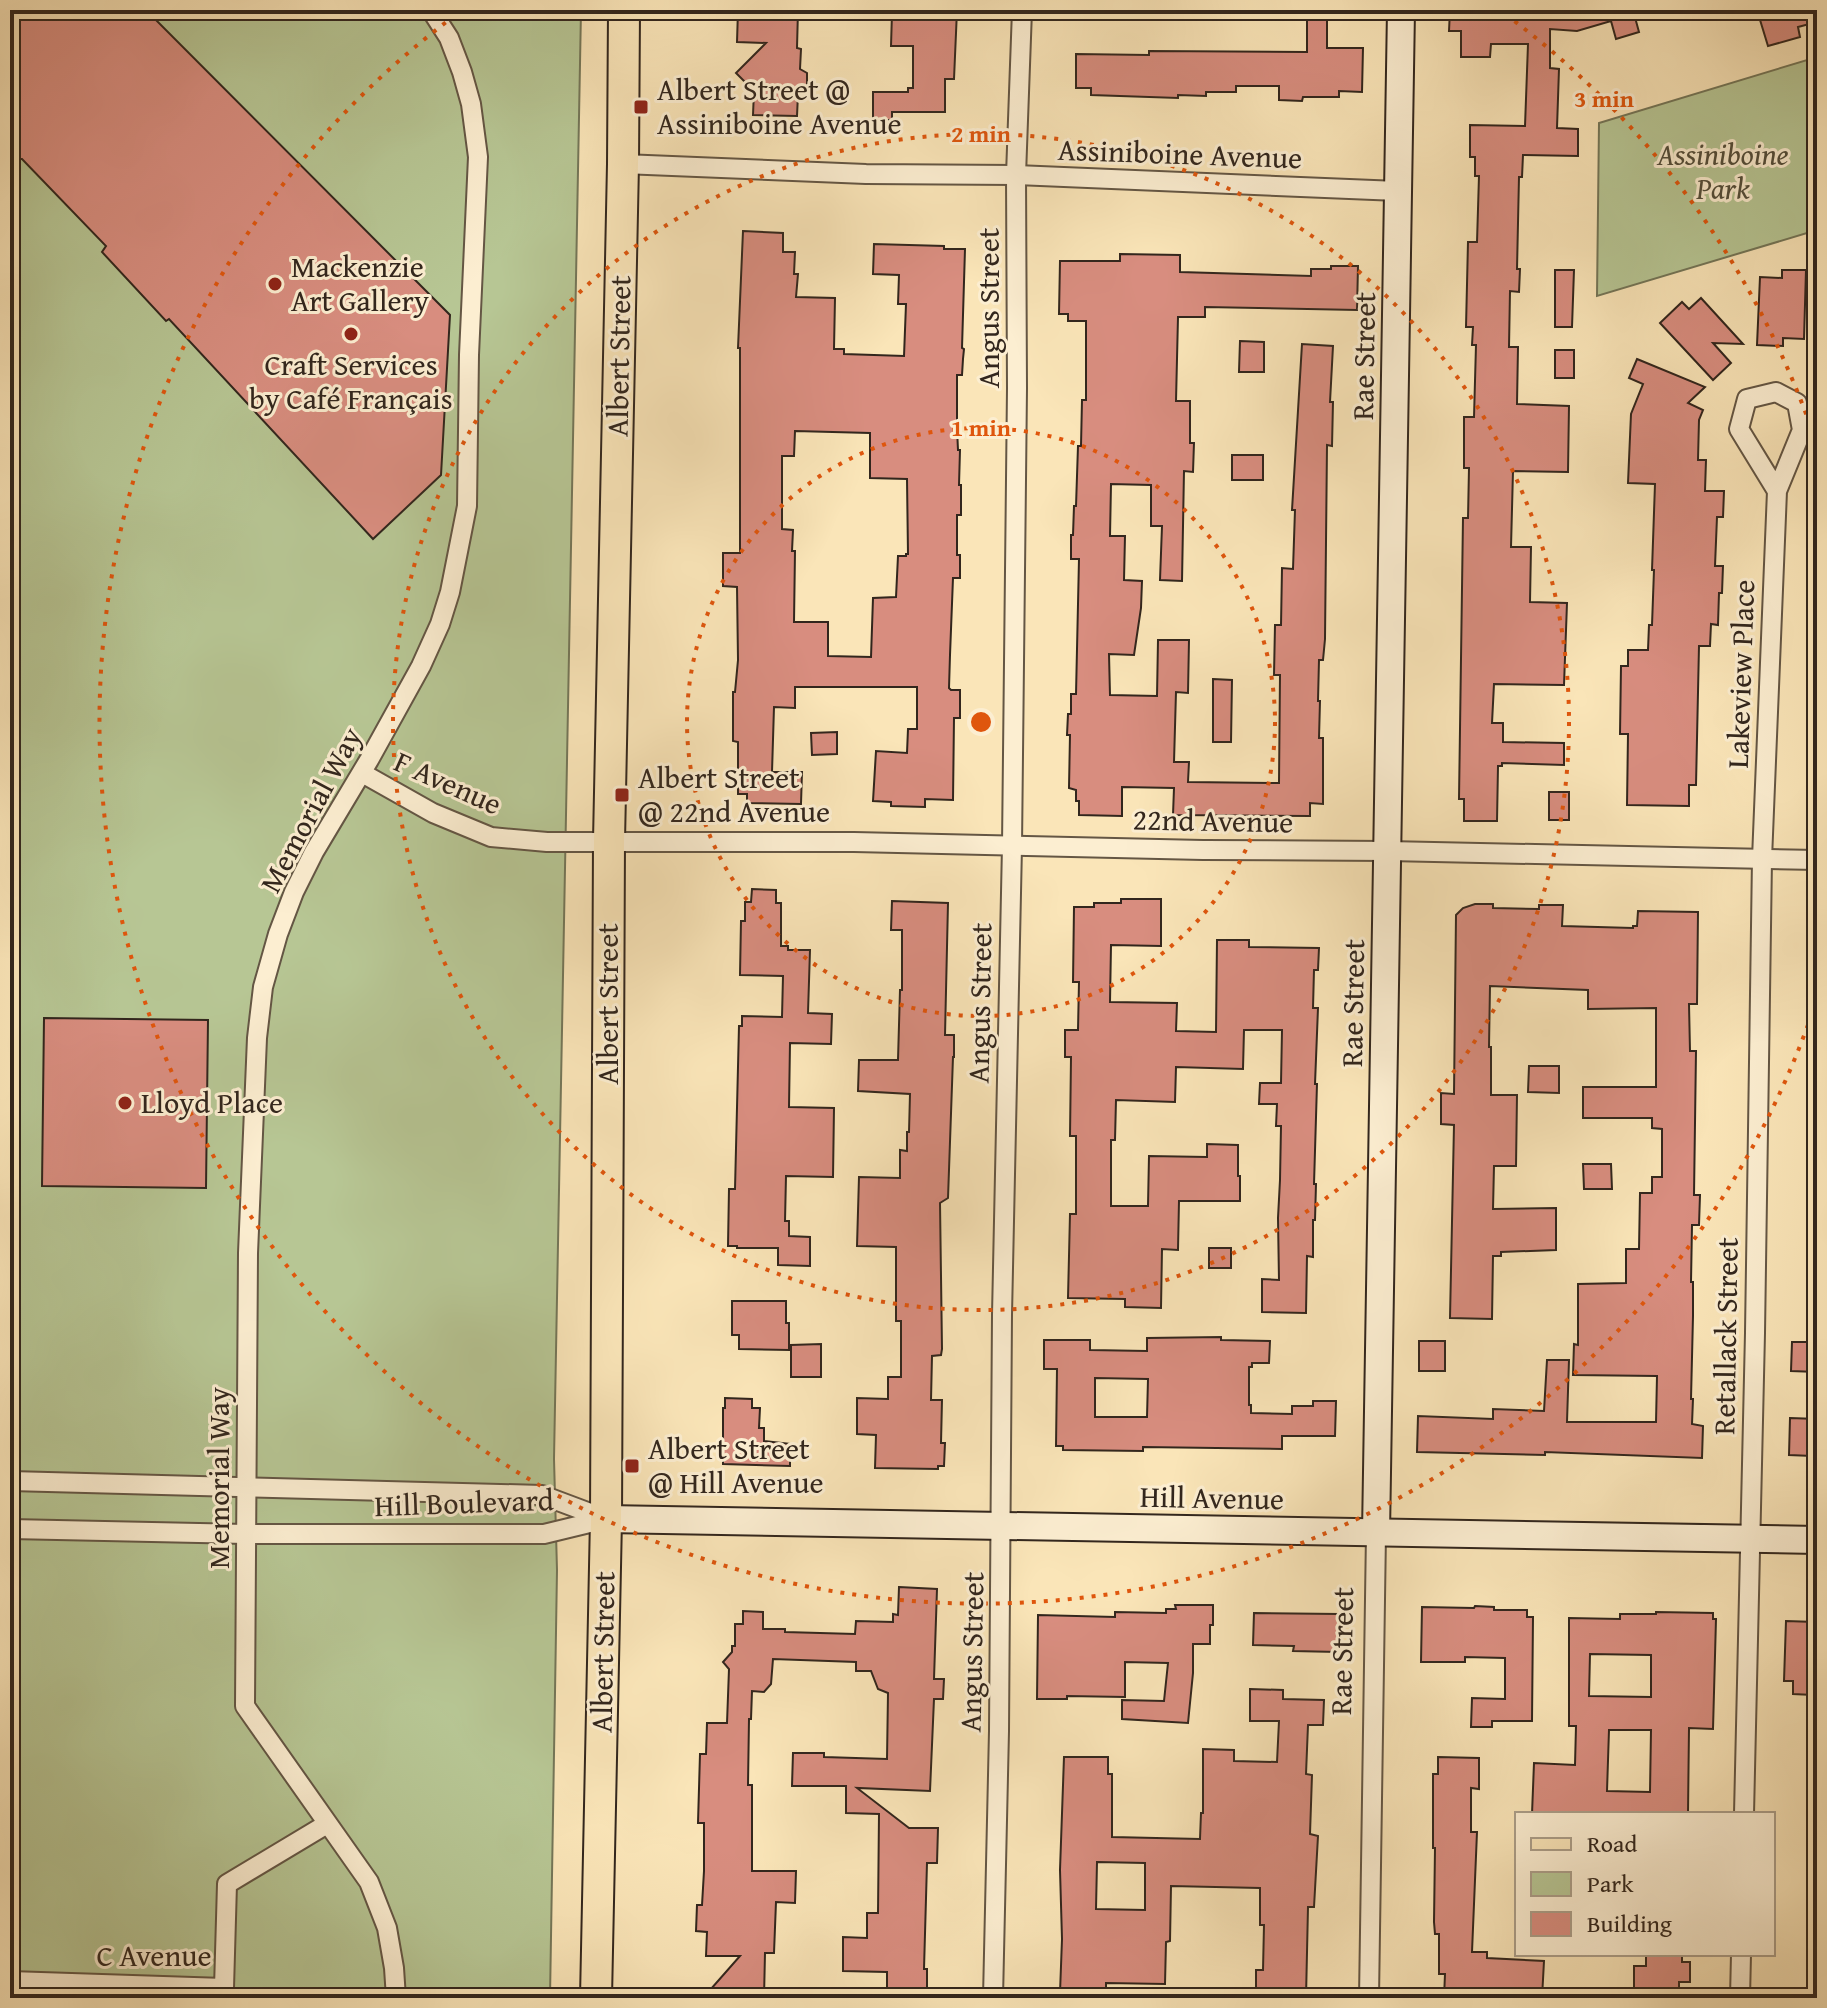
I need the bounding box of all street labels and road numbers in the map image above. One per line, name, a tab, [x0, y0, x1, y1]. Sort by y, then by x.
street label: Assiniboine Avenue	[1057, 127, 1303, 179]
street label: Angus Street	[966, 227, 1010, 388]
street label: Albert Street	[595, 274, 641, 437]
street label: Rae Street	[1340, 291, 1386, 420]
street label: Lakeview Place	[1715, 579, 1765, 769]
street label: Memorial Way	[248, 719, 372, 900]
street label: F Avenue	[388, 739, 509, 825]
street label: 22nd Avenue	[1132, 797, 1294, 843]
street label: Angus Street	[956, 922, 1002, 1084]
street label: Albert Street	[585, 923, 629, 1085]
street label: Rae Street	[1329, 938, 1375, 1067]
street label: Retallack Street	[1701, 1236, 1749, 1435]
street label: Memorial Way	[196, 1387, 240, 1569]
street label: Hill Avenue	[1140, 1474, 1284, 1520]
street label: Hill Boulevard	[374, 1477, 554, 1527]
street label: Albert Street	[579, 1570, 625, 1733]
street label: Angus Street	[948, 1571, 994, 1733]
street label: Rae Street	[1318, 1586, 1364, 1715]
street label: C Avenue	[96, 1933, 212, 1977]

